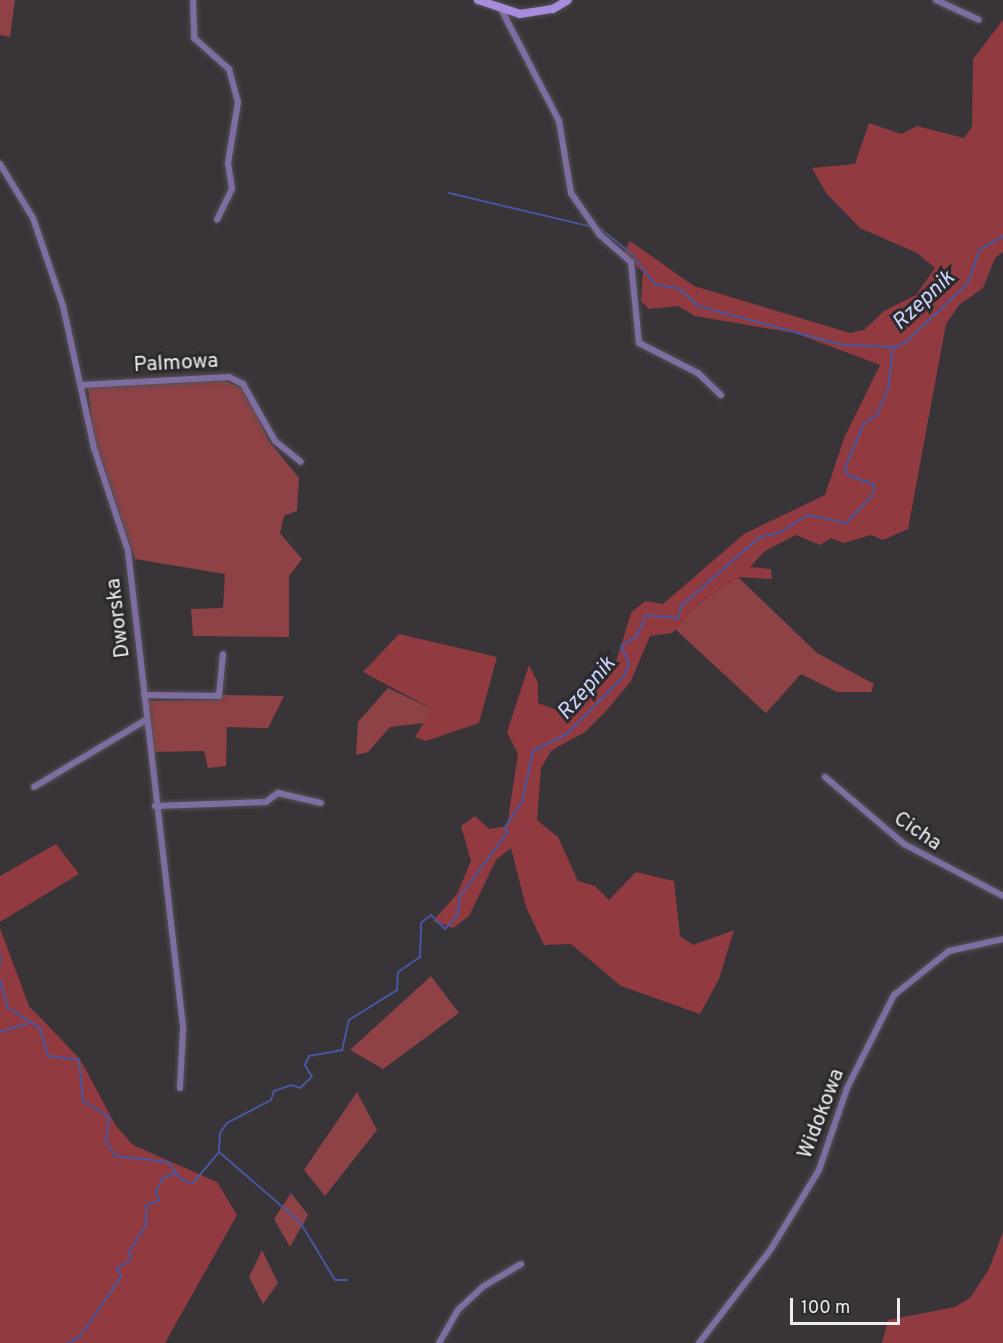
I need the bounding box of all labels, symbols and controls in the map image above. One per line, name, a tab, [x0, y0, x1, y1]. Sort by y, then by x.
water label: Rzepnik	[887, 266, 961, 336]
street label: Palmowa	[133, 349, 219, 379]
street label: Dworska	[102, 577, 136, 659]
water label: Rzepnik	[552, 652, 622, 726]
street label: Cicha	[888, 807, 946, 857]
street label: Widokowa	[793, 1065, 851, 1163]
scale bar	[793, 1286, 902, 1324]
text: 100 m	[801, 1297, 850, 1320]

